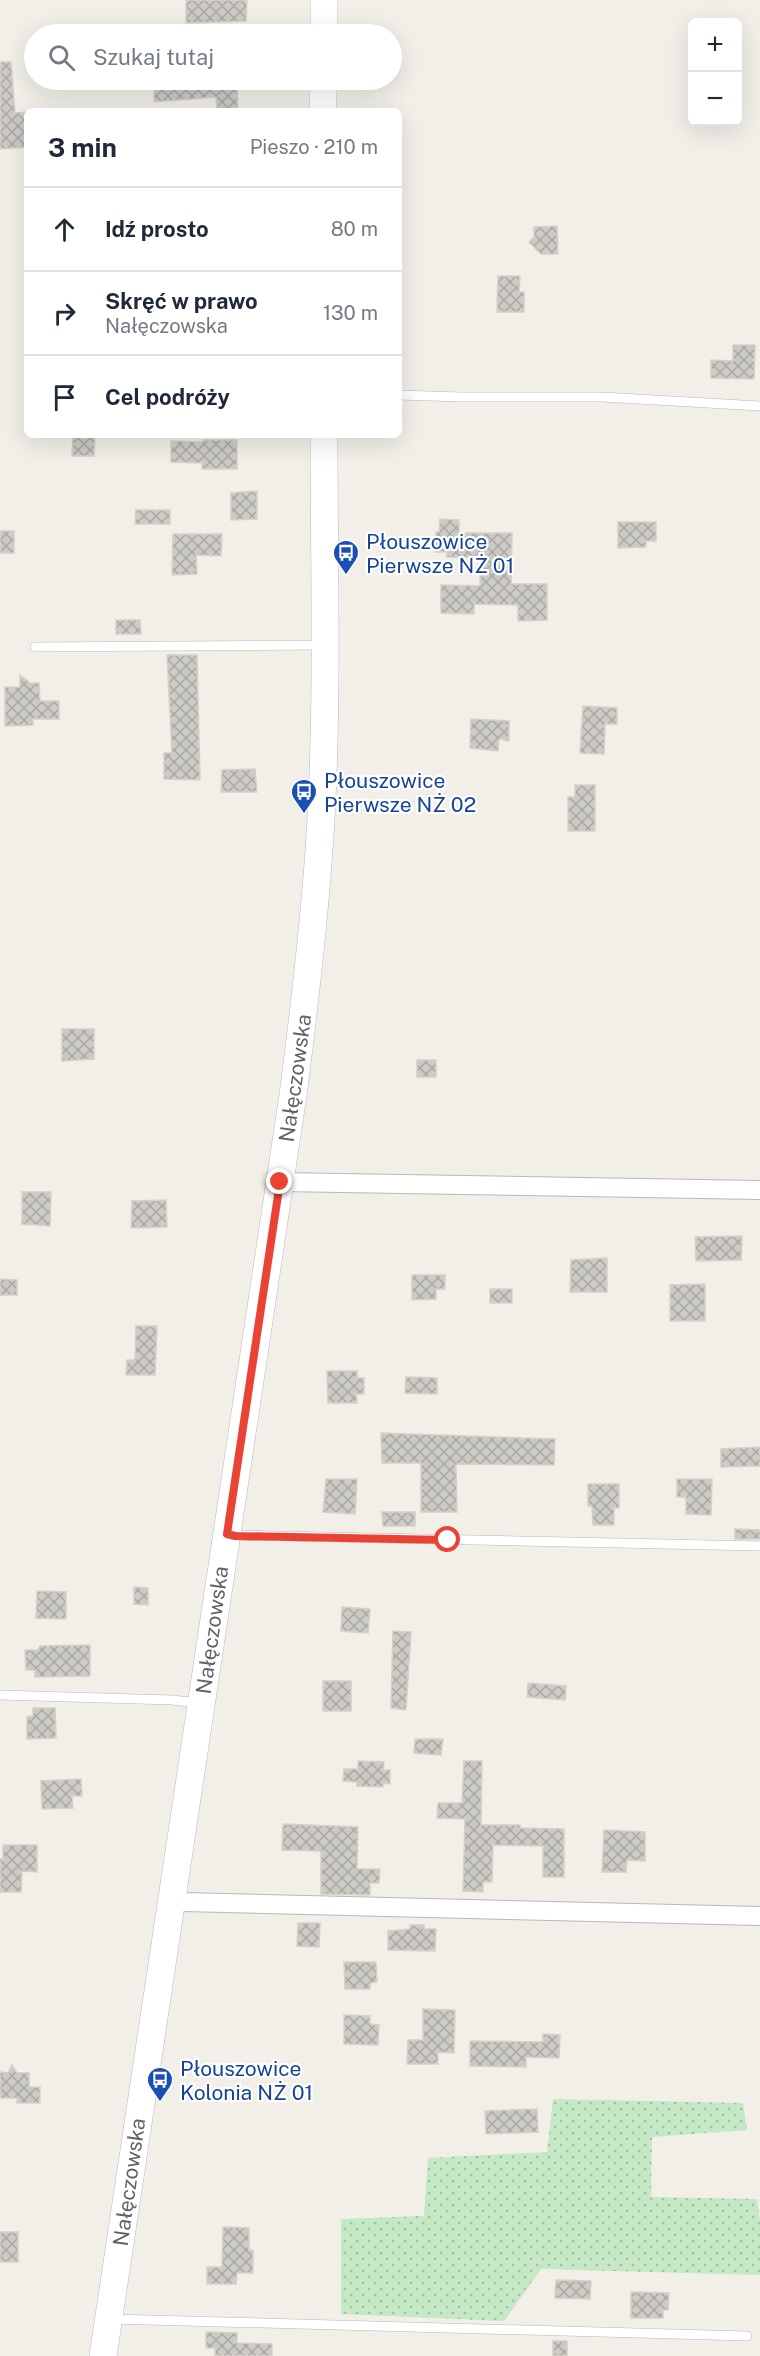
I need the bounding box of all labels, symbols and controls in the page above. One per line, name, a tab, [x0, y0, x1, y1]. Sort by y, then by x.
map controls	[688, 18, 742, 126]
button: +	[688, 18, 742, 72]
search box	[24, 24, 402, 90]
icon: search	[45, 41, 78, 74]
text: Szukaj tutaj	[93, 44, 214, 70]
button: −	[688, 72, 742, 126]
text: 3 min	[48, 132, 117, 163]
text: Pieszo · 210 m	[250, 135, 378, 159]
icon: ahead	[48, 213, 81, 246]
text: Idź prosto	[105, 216, 209, 242]
text: 80 m	[331, 217, 378, 241]
text: Skręć w prawo	[105, 288, 258, 314]
icon: right	[48, 297, 81, 330]
text: 130 m	[323, 301, 378, 325]
text: Nałęczowska	[105, 314, 228, 338]
icon: arrive	[48, 381, 81, 414]
text: Cel podróży	[105, 384, 230, 410]
place label: Płouszowice Pierwsze NŻ 01	[366, 529, 514, 578]
bus stop icon: Płouszowice Pierwsze NŻ 01	[331, 538, 361, 576]
place label: Płouszowice Pierwsze NŻ 02	[324, 768, 476, 817]
bus stop icon: Płouszowice Pierwsze NŻ 02	[289, 777, 319, 815]
street label: Nałęczowska	[274, 1012, 316, 1144]
route end	[266, 1168, 292, 1194]
route start	[434, 1526, 460, 1552]
street label: Nałęczowska	[191, 1564, 233, 1696]
place label: Płouszowice Kolonia NŻ 01	[180, 2056, 313, 2105]
bus stop icon: Płouszowice Kolonia NŻ 01	[145, 2065, 175, 2103]
street label: Nałęczowska	[108, 2116, 150, 2248]

